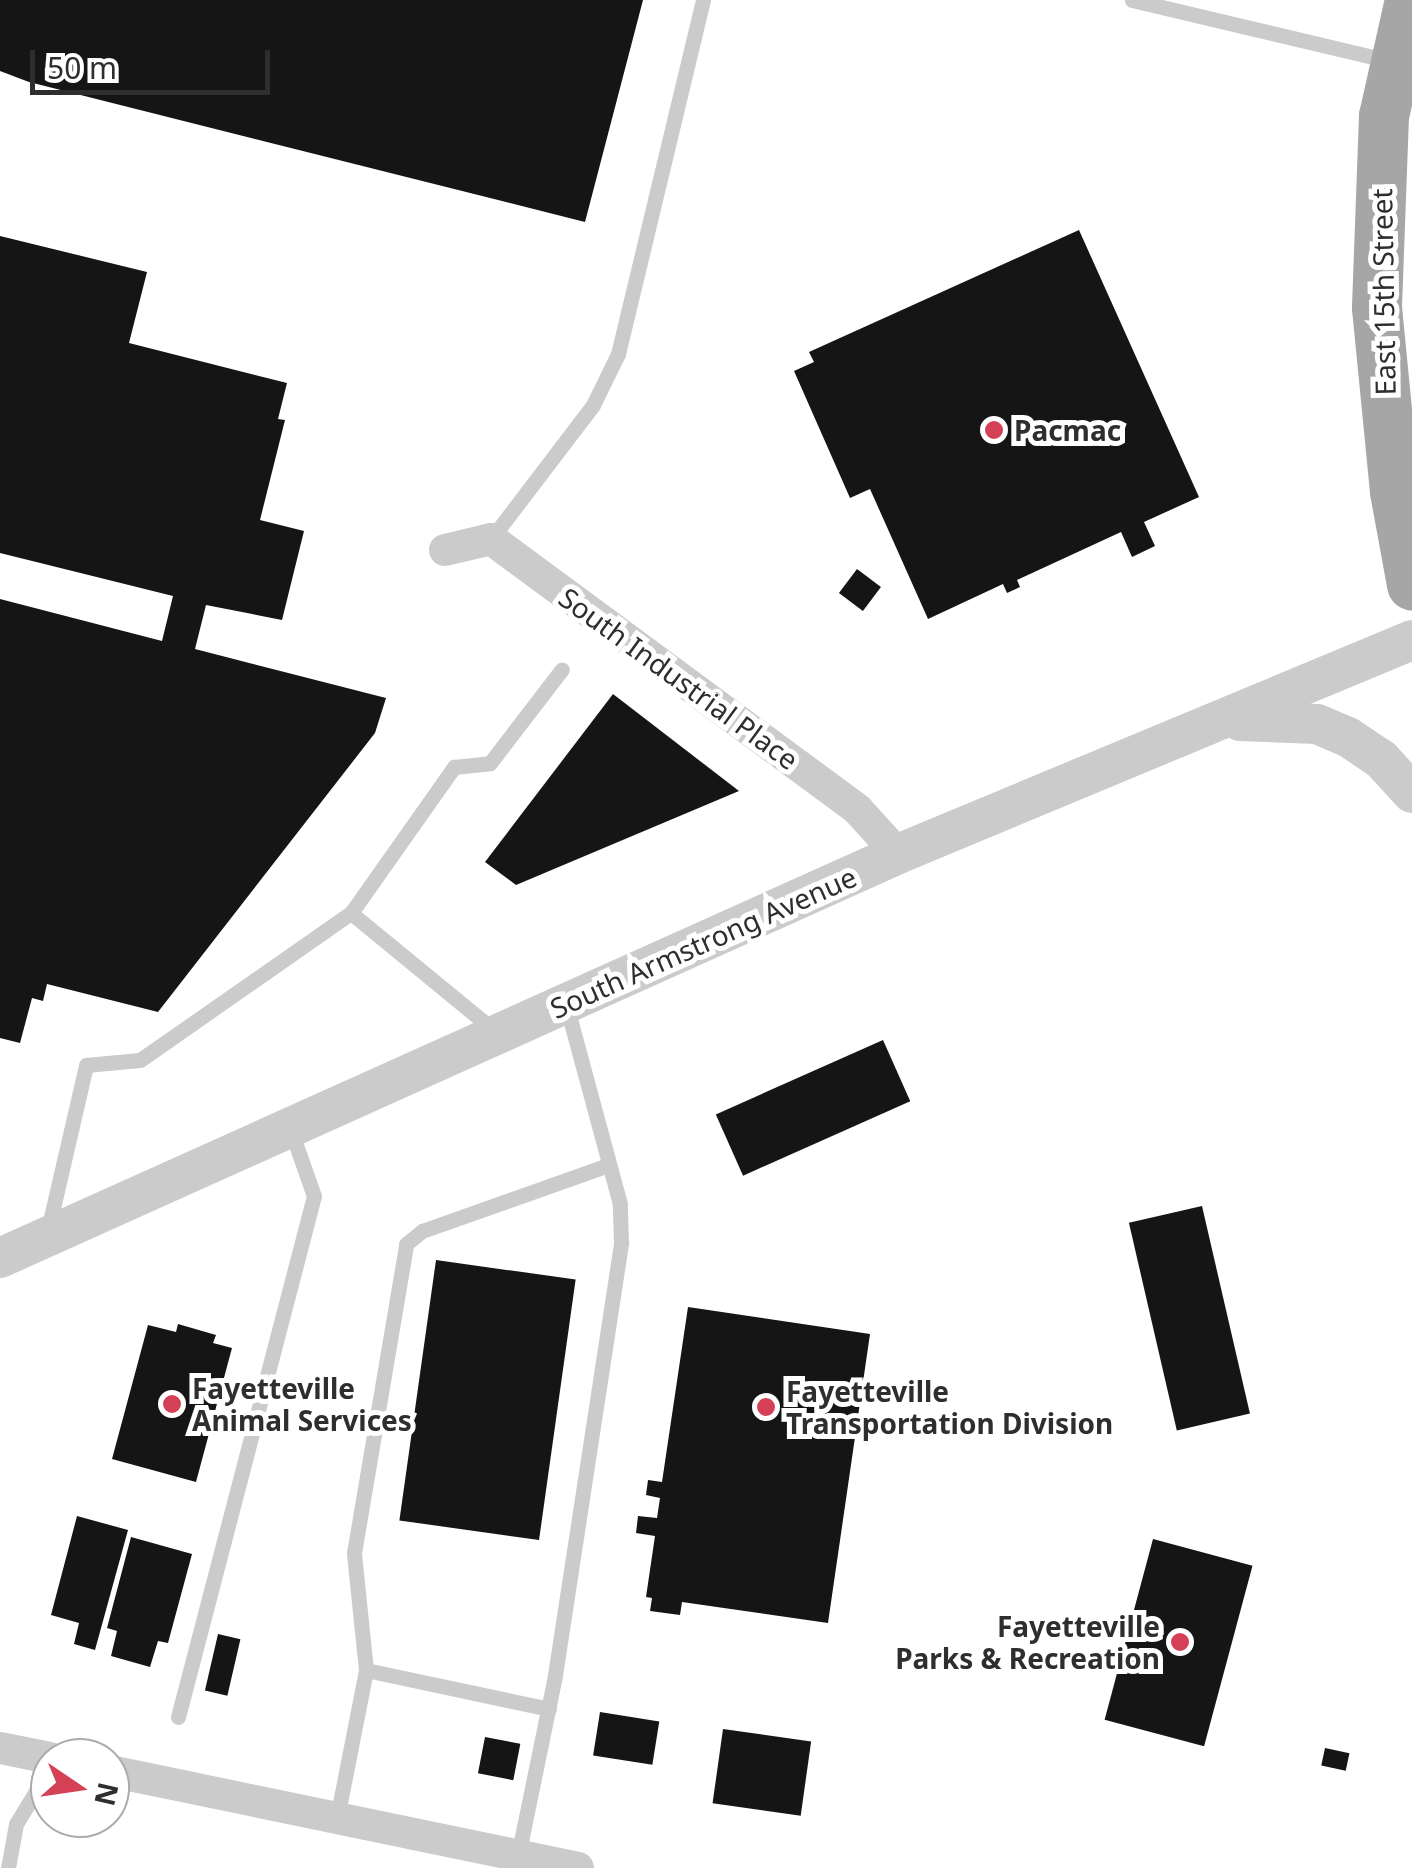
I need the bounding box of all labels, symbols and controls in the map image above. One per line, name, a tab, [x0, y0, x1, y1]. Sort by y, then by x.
scale bar	[35, 30, 275, 92]
text: 50 m	[47, 47, 117, 88]
street label: East 15th Street	[1364, 188, 1402, 396]
place label: Pacmac	[1014, 413, 1121, 447]
marker: Pacmac	[983, 419, 1005, 441]
street label: South Industrial Place	[553, 580, 805, 776]
street label: South Armstrong Avenue	[545, 859, 861, 1025]
place label: Fayetteville Animal Services	[192, 1371, 412, 1437]
place label: Fayetteville Transportation Division	[786, 1374, 1113, 1440]
marker: Fayetteville Animal Services	[161, 1393, 183, 1415]
marker: Fayetteville Transportation Division	[755, 1396, 777, 1418]
place label: Fayetteville Parks & Recreation	[895, 1609, 1160, 1675]
marker: Fayetteville Parks & Recreation	[1169, 1631, 1191, 1653]
north arrow	[30, 1738, 130, 1838]
text: N	[86, 1779, 128, 1810]

